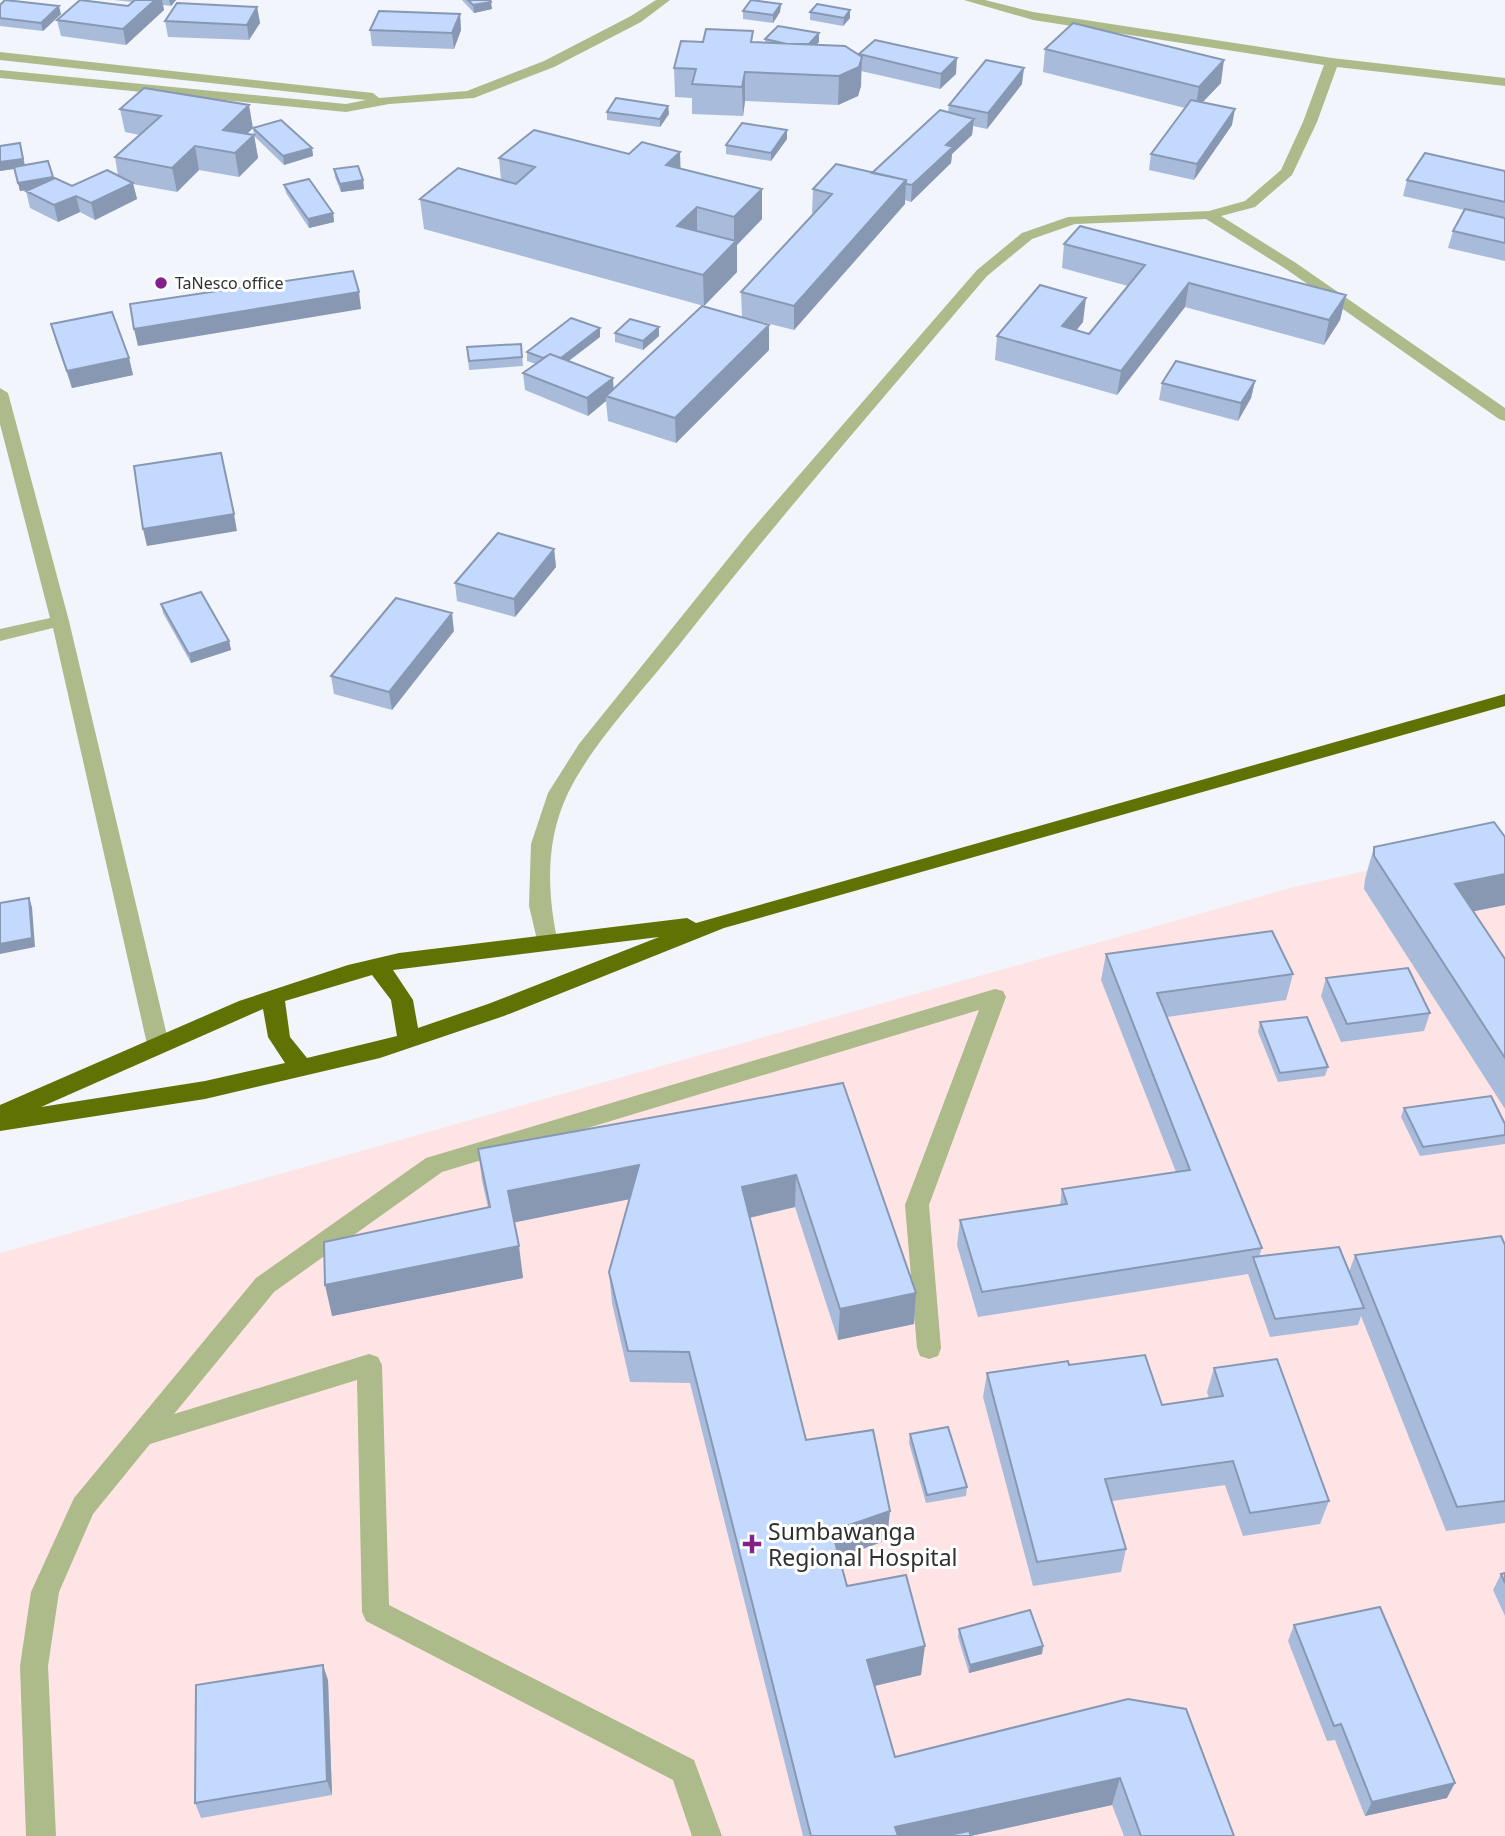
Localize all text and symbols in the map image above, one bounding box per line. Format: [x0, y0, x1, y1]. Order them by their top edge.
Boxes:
place label: TaNesco office [175, 272, 283, 294]
marker: TaNesco office [153, 275, 169, 291]
place label: Sumbawanga Regional Hospital [768, 1515, 958, 1573]
marker: Sumbawanga Regional Hospital [742, 1534, 762, 1554]

